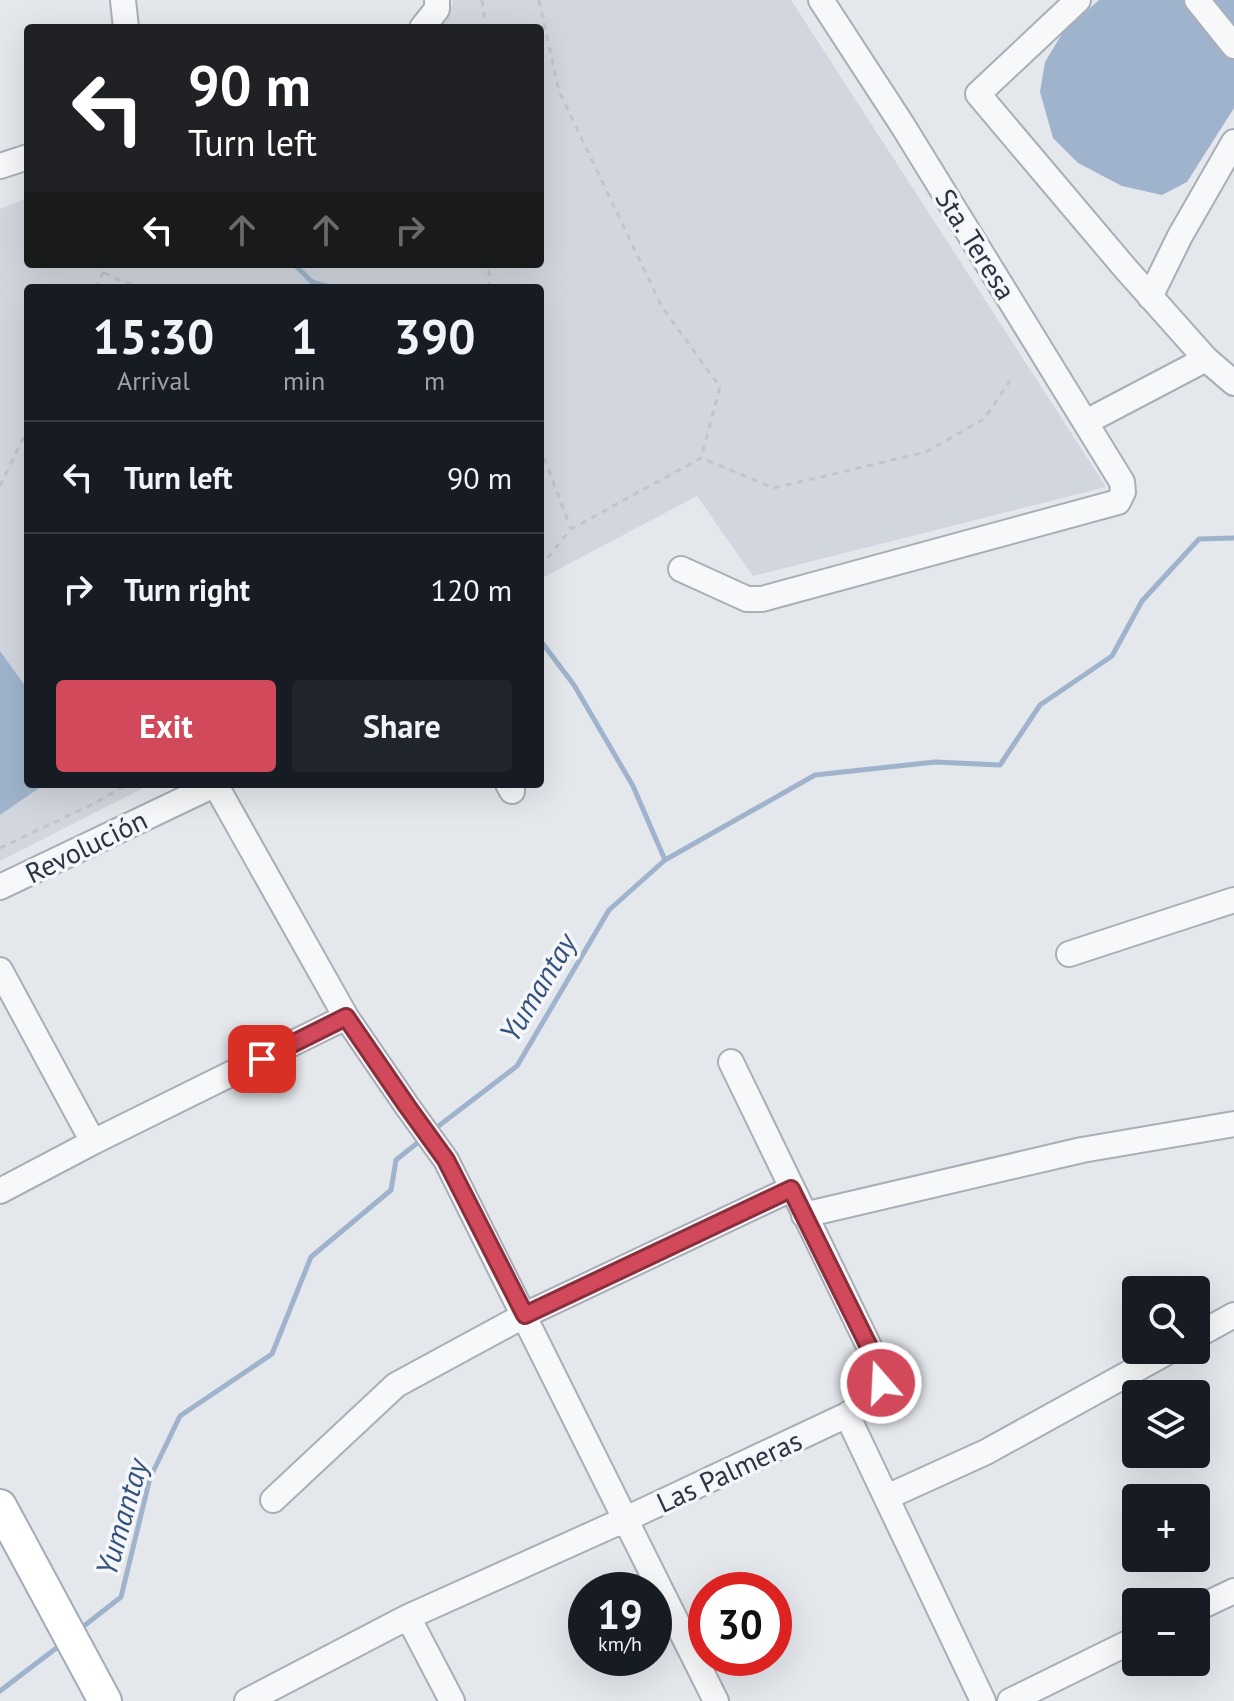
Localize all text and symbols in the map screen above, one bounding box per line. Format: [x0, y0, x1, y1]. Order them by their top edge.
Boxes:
text: 90 m [188, 49, 311, 121]
icon: left [56, 56, 160, 160]
text: Turn left [188, 119, 317, 166]
street label: Sta. Teresa [927, 182, 1025, 306]
icon: left [136, 208, 180, 252]
icon: ahead [220, 208, 264, 252]
icon: ahead [304, 208, 348, 252]
icon: right [388, 208, 432, 252]
text: 15:30 [93, 305, 214, 367]
text: 1 [290, 305, 318, 367]
text: 390 [394, 305, 475, 367]
text: Arrival [117, 364, 190, 397]
text: min [283, 364, 325, 397]
text: m [424, 364, 445, 397]
icon: left [56, 455, 100, 499]
text: Turn left [124, 458, 232, 497]
text: 90 m [447, 458, 512, 497]
icon: right [56, 567, 100, 611]
text: Turn right [124, 570, 250, 609]
text: 120 m [431, 570, 512, 609]
button: Exit [56, 680, 276, 772]
button: Share [292, 680, 512, 772]
street label: Revolución [19, 801, 153, 891]
water label: Yumantay [489, 924, 585, 1048]
pin [228, 1025, 296, 1093]
icon: arrive [240, 1037, 284, 1081]
map controls [1122, 1276, 1210, 1676]
button: search [1122, 1276, 1210, 1364]
position arrow [839, 1341, 923, 1425]
button: layers [1122, 1380, 1210, 1468]
street label: Las Palmeras [651, 1421, 807, 1521]
water label: Yumantay [86, 1452, 157, 1580]
button: + [1122, 1484, 1210, 1572]
speed limit sign: 30 [688, 1572, 792, 1676]
text: 19 [597, 1588, 643, 1640]
button: − [1122, 1588, 1210, 1676]
text: km/h [598, 1631, 642, 1657]

